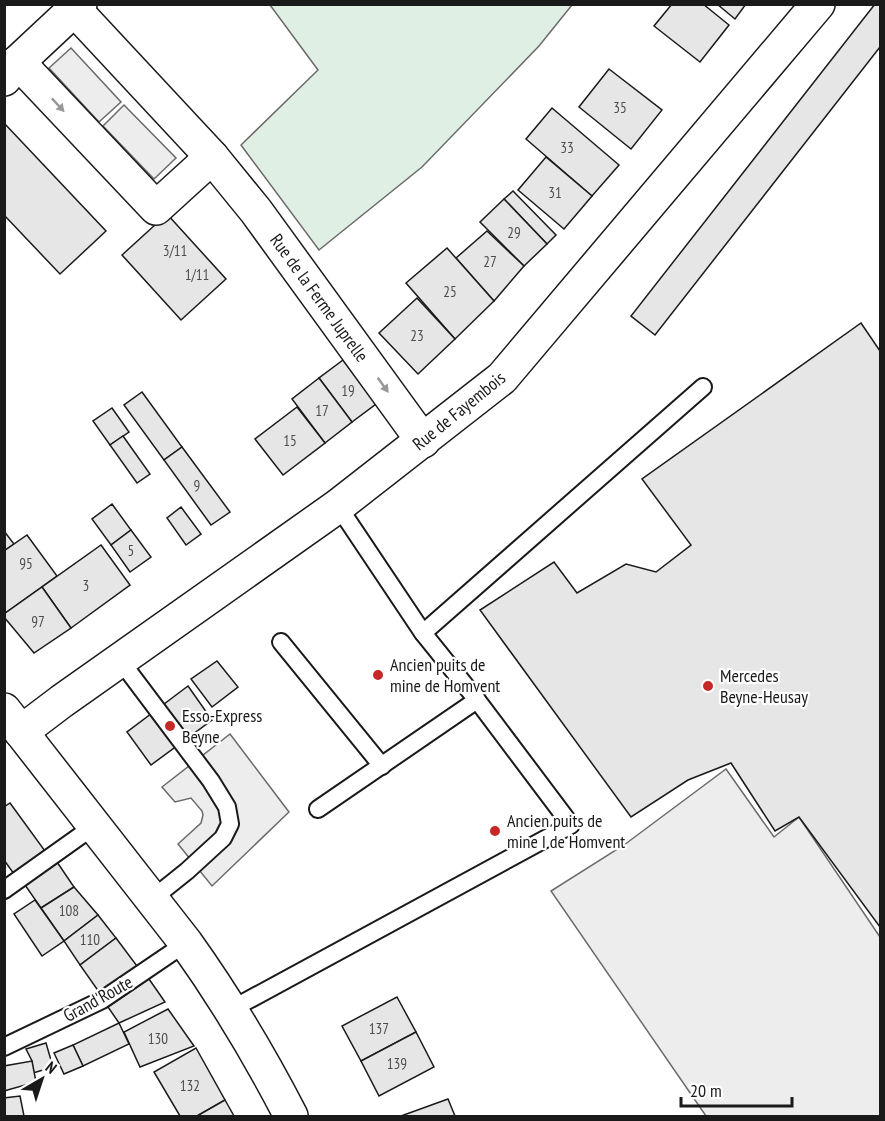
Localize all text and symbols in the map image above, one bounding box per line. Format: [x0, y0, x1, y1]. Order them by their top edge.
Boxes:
one-way arrow [51, 98, 65, 112]
house number: 35 [613, 98, 627, 117]
house number: 33 [560, 138, 574, 157]
house number: 31 [548, 183, 562, 202]
house number: 29 [507, 223, 521, 242]
street label: Rue de la Ferme Juprelle [265, 229, 374, 366]
house number: 3/11 [163, 241, 187, 260]
house number: 27 [483, 252, 497, 271]
house number: 1/11 [185, 265, 209, 284]
house number: 25 [443, 282, 457, 301]
house number: 23 [410, 326, 424, 345]
street label: Rue de Fayembois [408, 366, 510, 455]
one-way arrow [376, 378, 388, 393]
house number: 19 [341, 381, 355, 400]
house number: 17 [315, 401, 329, 420]
house number: 15 [283, 431, 297, 450]
house number: 9 [194, 476, 200, 495]
house number: 5 [128, 541, 134, 560]
house number: 95 [19, 554, 33, 573]
house number: 3 [83, 576, 89, 595]
house number: 97 [31, 612, 45, 631]
place label: Ancien puits de mine de Homvent [390, 653, 500, 697]
place label: Mercedes Beyne-Heusay [720, 664, 808, 708]
marker: Ancien puits de mine de Homvent [371, 668, 385, 682]
marker: Mercedes Beyne-Heusay [701, 679, 715, 693]
place label: Esso-Express Beyne [182, 704, 262, 748]
marker: Esso-Express Beyne [163, 719, 177, 733]
place label: Ancien puits de mine I de Homvent [507, 809, 625, 853]
marker: Ancien puits de mine I de Homvent [488, 824, 502, 838]
house number: 108 [59, 901, 79, 920]
house number: 110 [80, 930, 100, 949]
street label: Grand'Route [59, 970, 136, 1027]
house number: 137 [369, 1019, 389, 1038]
house number: 130 [148, 1029, 168, 1048]
north arrow [12, 1049, 72, 1109]
house number: 139 [387, 1054, 407, 1073]
text: N [42, 1057, 61, 1078]
scale bar [681, 1070, 792, 1108]
house number: 132 [180, 1076, 200, 1095]
text: 20 m [690, 1079, 722, 1102]

